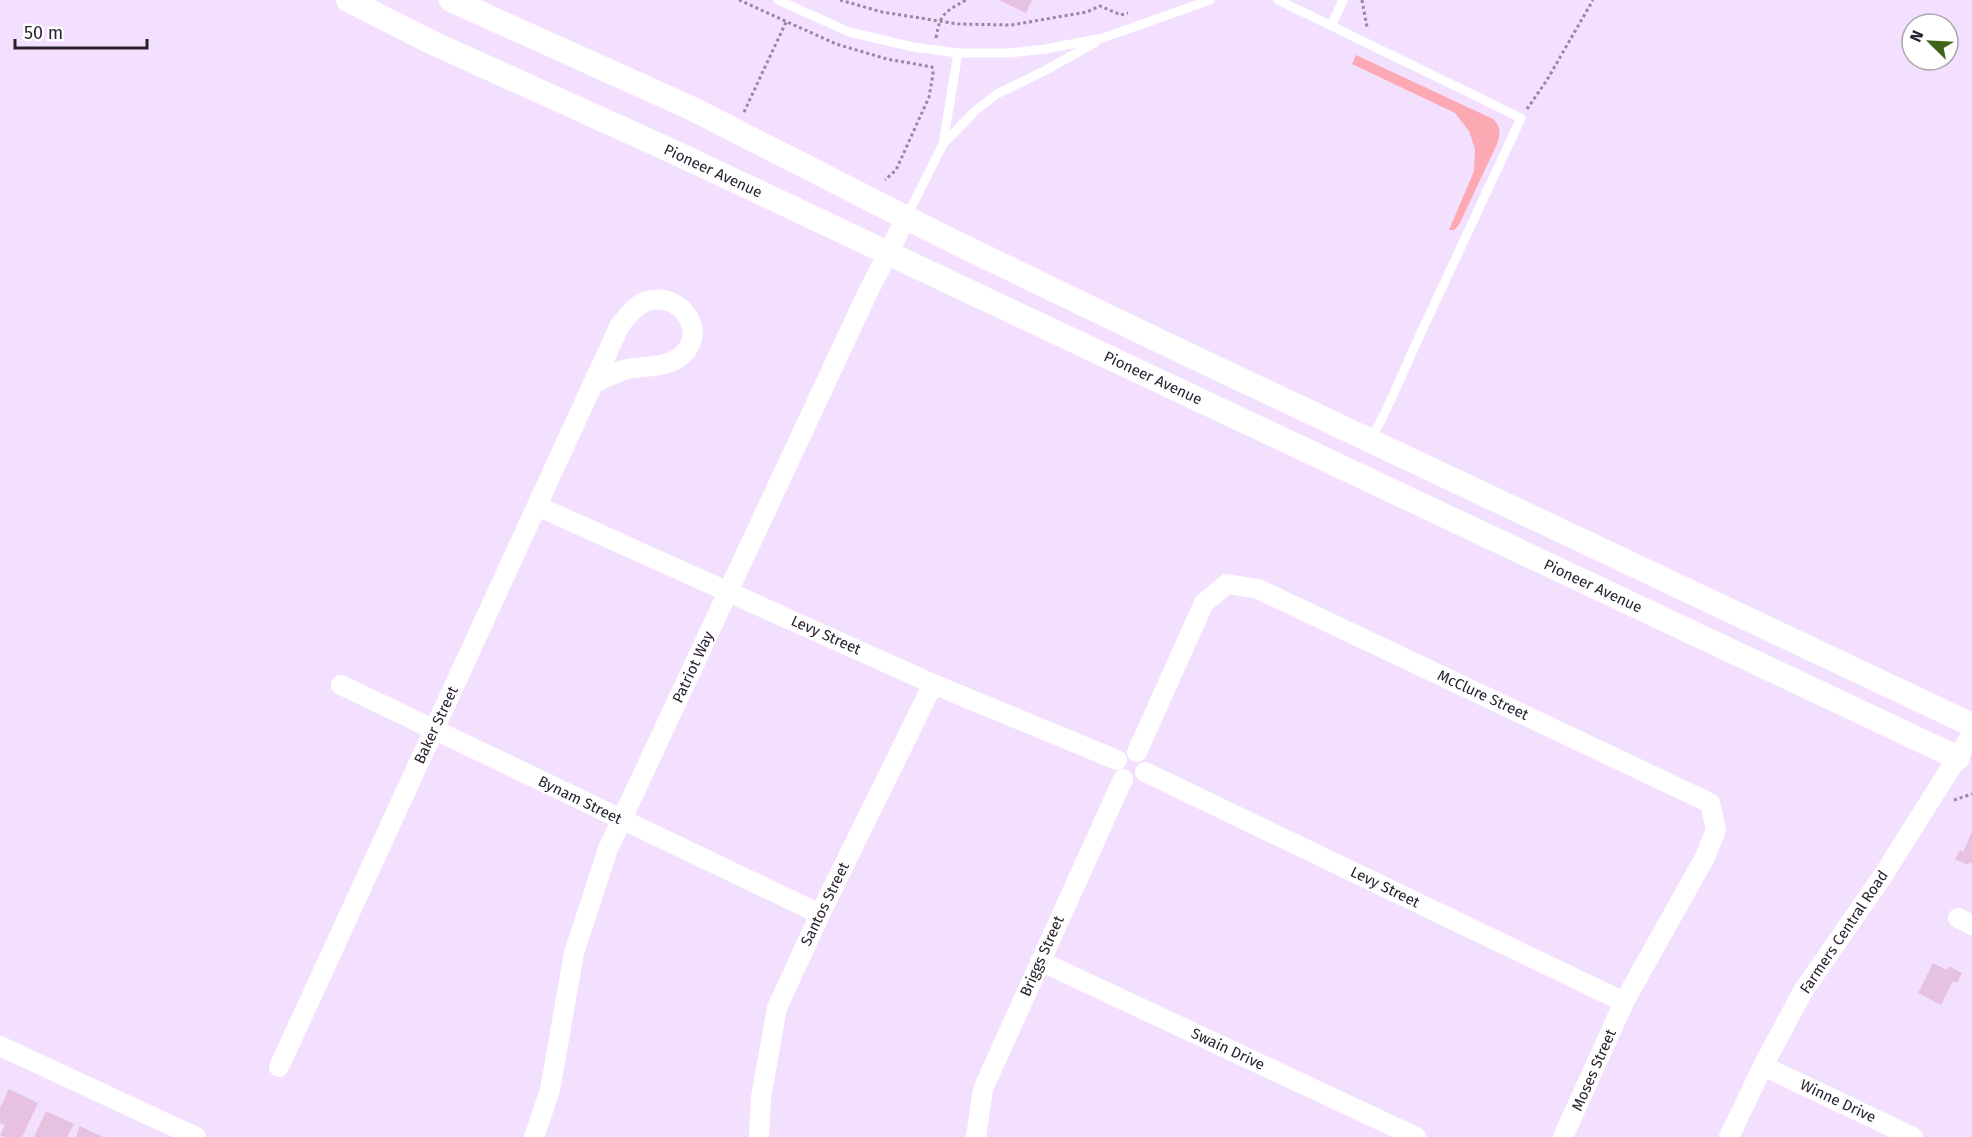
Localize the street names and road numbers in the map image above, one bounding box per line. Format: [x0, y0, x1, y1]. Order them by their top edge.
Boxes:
street label: Pioneer Avenue [661, 140, 765, 202]
street label: Pioneer Avenue [1101, 347, 1205, 409]
street label: Pioneer Avenue [1541, 555, 1645, 617]
street label: Levy Street [788, 612, 864, 659]
street label: Patriot Way [669, 628, 718, 706]
street label: McClure Street [1435, 666, 1532, 724]
street label: Baker Street [410, 683, 462, 767]
street label: Bynam Street [535, 772, 625, 828]
street label: Santos Street [797, 859, 853, 949]
street label: Levy Street [1348, 863, 1423, 912]
street label: Farmers Central Road [1796, 867, 1892, 997]
street label: Briggs Street [1016, 912, 1068, 999]
street label: Swain Drive [1188, 1024, 1268, 1074]
street label: Moses Street [1568, 1026, 1620, 1114]
street label: Winne Drive [1797, 1076, 1879, 1126]

